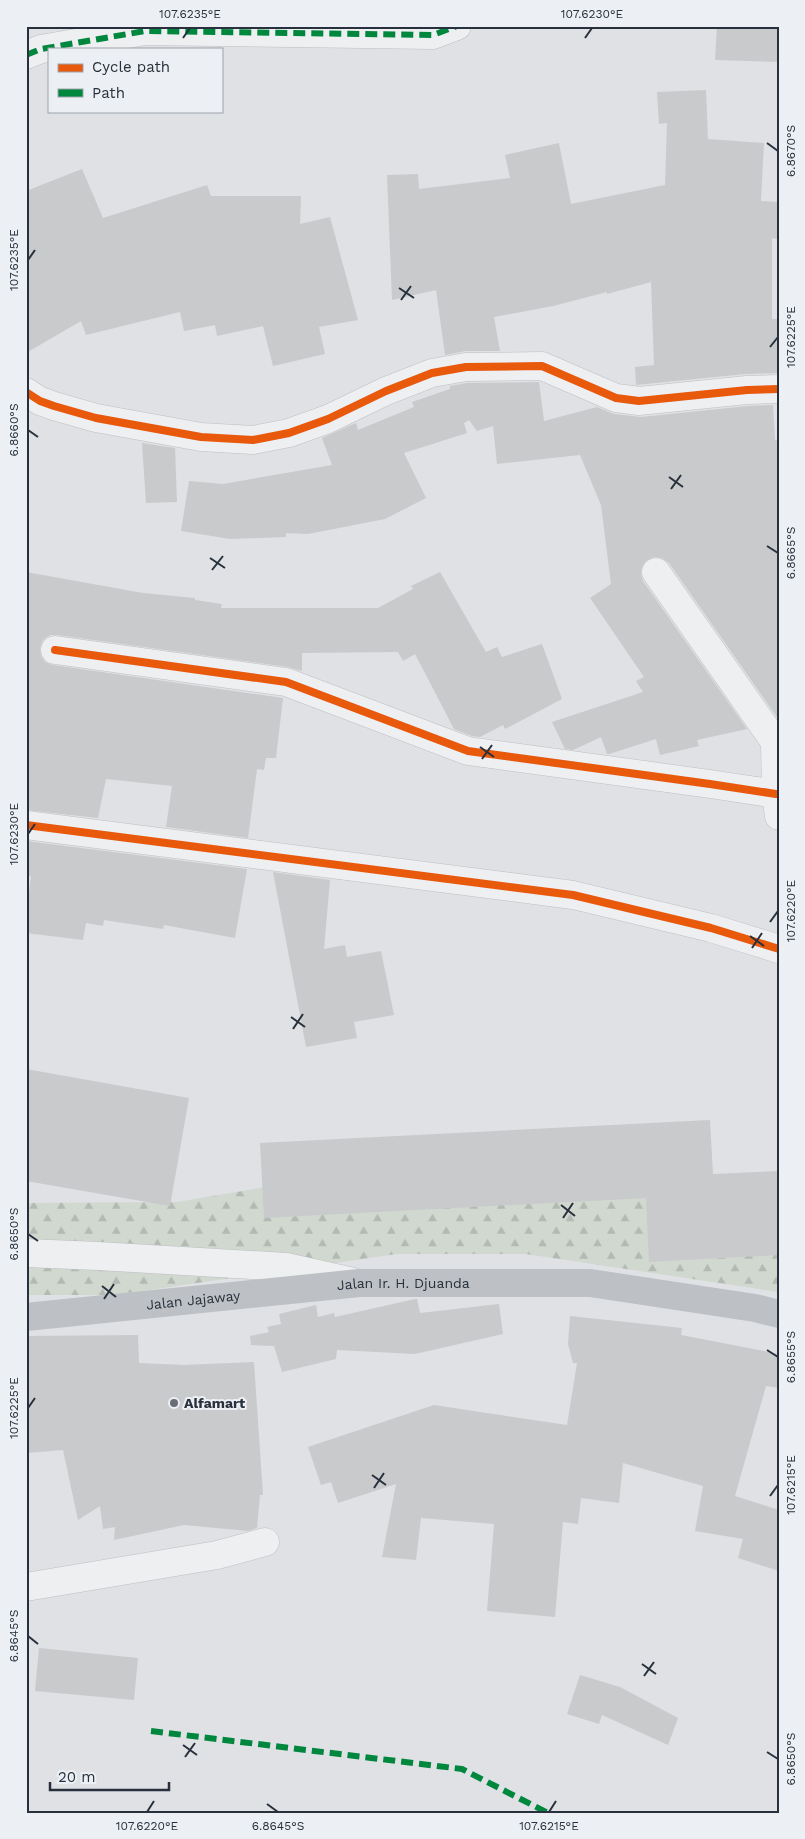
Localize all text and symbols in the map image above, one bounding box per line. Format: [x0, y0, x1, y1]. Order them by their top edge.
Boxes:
text: 107.6235°E [159, 7, 221, 21]
text: 107.6230°E [561, 7, 624, 21]
legend [48, 48, 222, 112]
text: Cycle path [92, 58, 170, 76]
text: Path [92, 84, 125, 102]
text: 6.8670°S [784, 125, 798, 177]
text: 107.6235°E [7, 229, 21, 291]
text: 107.6225°E [784, 306, 798, 368]
text: 6.8660°S [7, 403, 21, 457]
text: 6.8665°S [784, 527, 798, 579]
text: 107.6230°E [7, 802, 21, 865]
text: 107.6220°E [784, 879, 798, 942]
text: 6.8650°S [7, 1208, 21, 1260]
street label: Jalan Ir. H. Djuanda [336, 1275, 470, 1293]
street label: Jalan Jajaway [145, 1287, 242, 1313]
text: 6.8655°S [784, 1331, 798, 1383]
text: 107.6225°E [7, 1377, 21, 1439]
place label: Alfamart [184, 1395, 245, 1411]
marker: Alfamart [168, 1397, 180, 1409]
text: 107.6215°E [784, 1455, 798, 1515]
text: 6.8645°S [7, 1610, 21, 1662]
text: 6.8650°S [784, 1733, 798, 1785]
scale bar [50, 1759, 169, 1791]
text: 20 m [58, 1768, 96, 1786]
text: 107.6220°E [116, 1819, 179, 1833]
text: 6.8645°S [252, 1819, 304, 1833]
text: 107.6215°E [519, 1819, 579, 1833]

